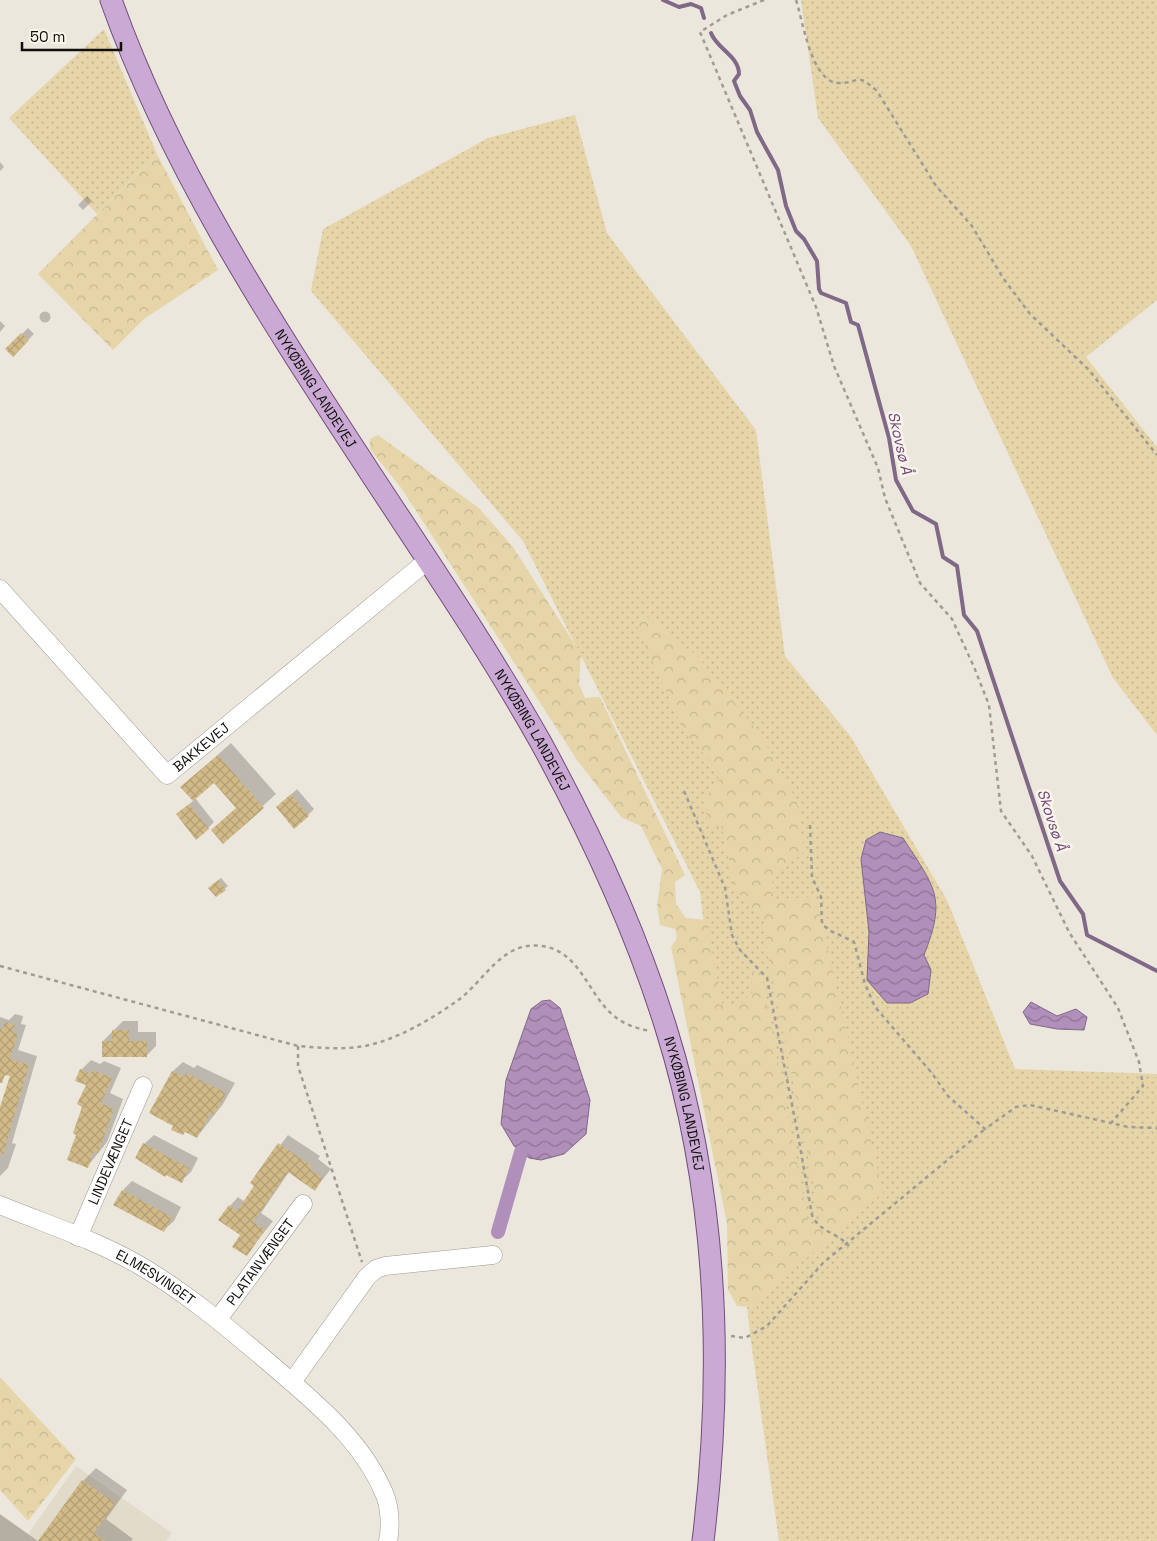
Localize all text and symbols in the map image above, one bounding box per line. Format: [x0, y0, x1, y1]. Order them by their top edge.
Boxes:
scale bar [22, 20, 121, 52]
text: 50 m [30, 27, 65, 46]
street label: NYKØBING LANDEVEJ [271, 326, 360, 451]
water label: Skovsø Å [884, 410, 917, 477]
street label: NYKØBING LANDEVEJ [491, 666, 574, 794]
street label: BAKKEVEJ [169, 718, 233, 776]
water label: Skovsø Å [1034, 786, 1072, 854]
street label: NYKØBING LANDEVEJ [660, 1034, 708, 1172]
street label: LINDEVÆNGET [84, 1116, 137, 1207]
street label: PLATANVÆNGET [222, 1215, 298, 1309]
street label: ELMESVINGET [113, 1245, 199, 1309]

